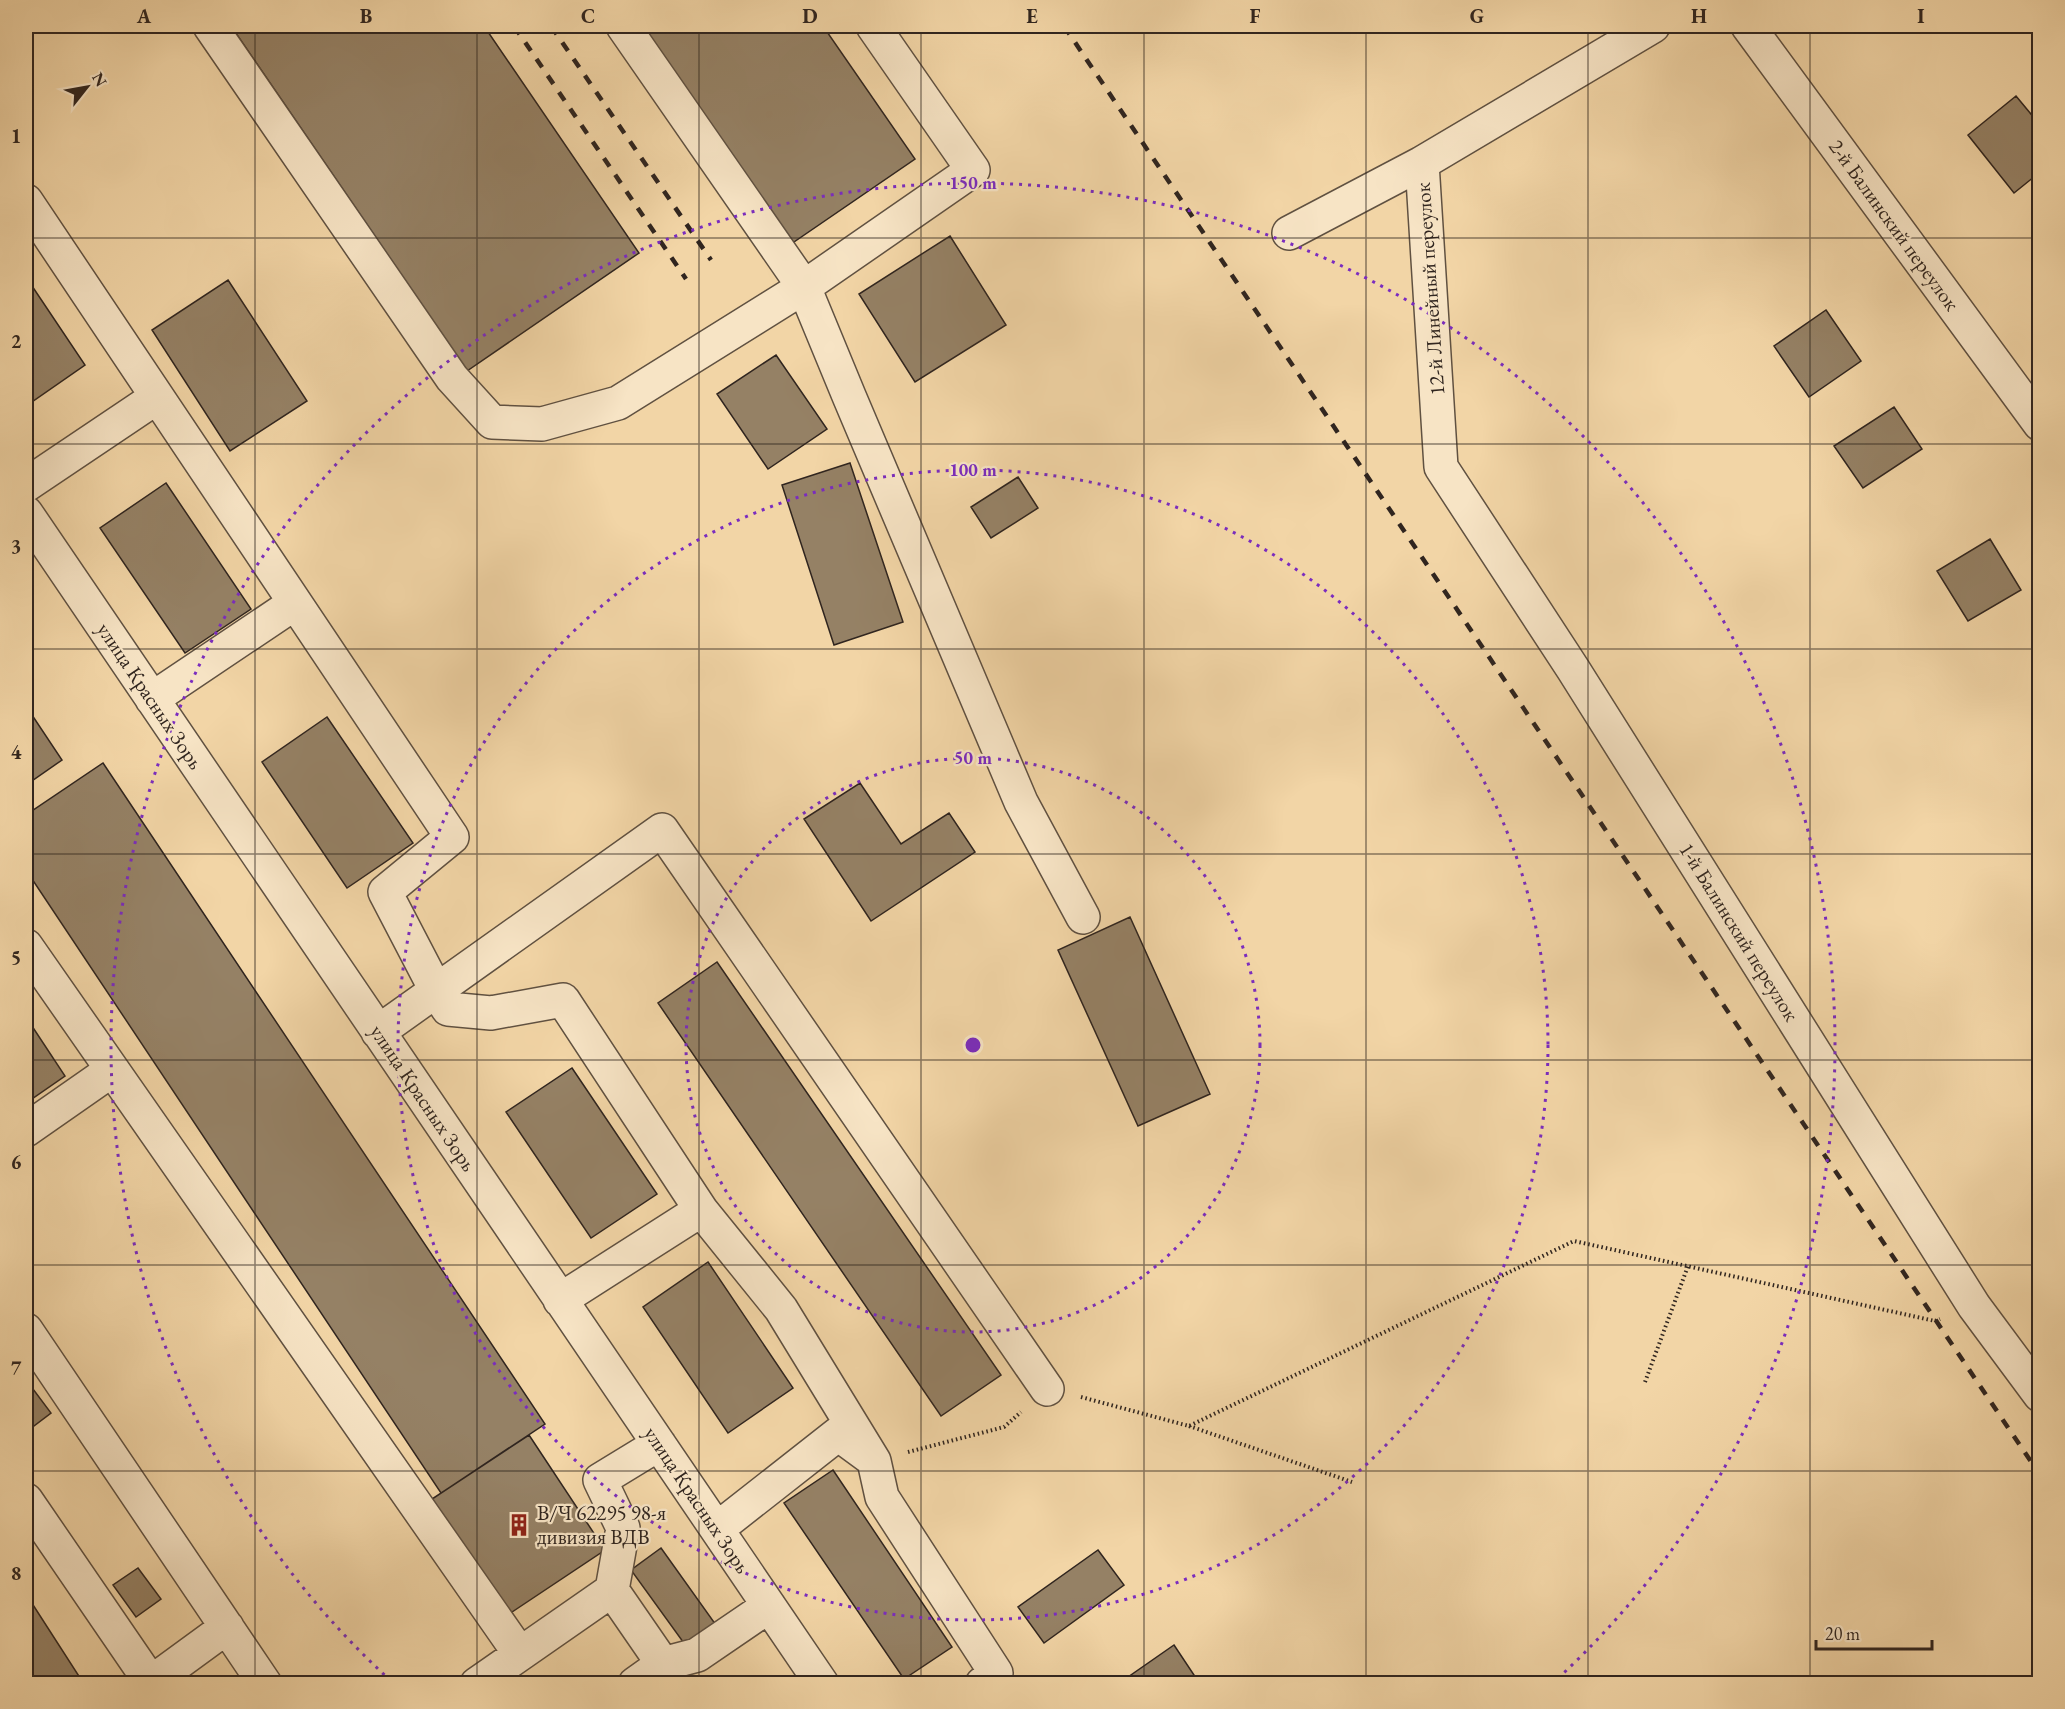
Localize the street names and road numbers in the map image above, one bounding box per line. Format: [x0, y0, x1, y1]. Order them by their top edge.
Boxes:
street label: 2-й Балинский переулок [1823, 134, 1966, 316]
street label: 12-й Линейный переулок [1409, 182, 1450, 396]
street label: улица Красных Зорь [91, 617, 210, 774]
street label: 1-й Балинский переулок [1673, 837, 1805, 1026]
street label: улица Красных Зорь [364, 1019, 483, 1176]
street label: улица Красных Зорь [638, 1421, 757, 1578]

